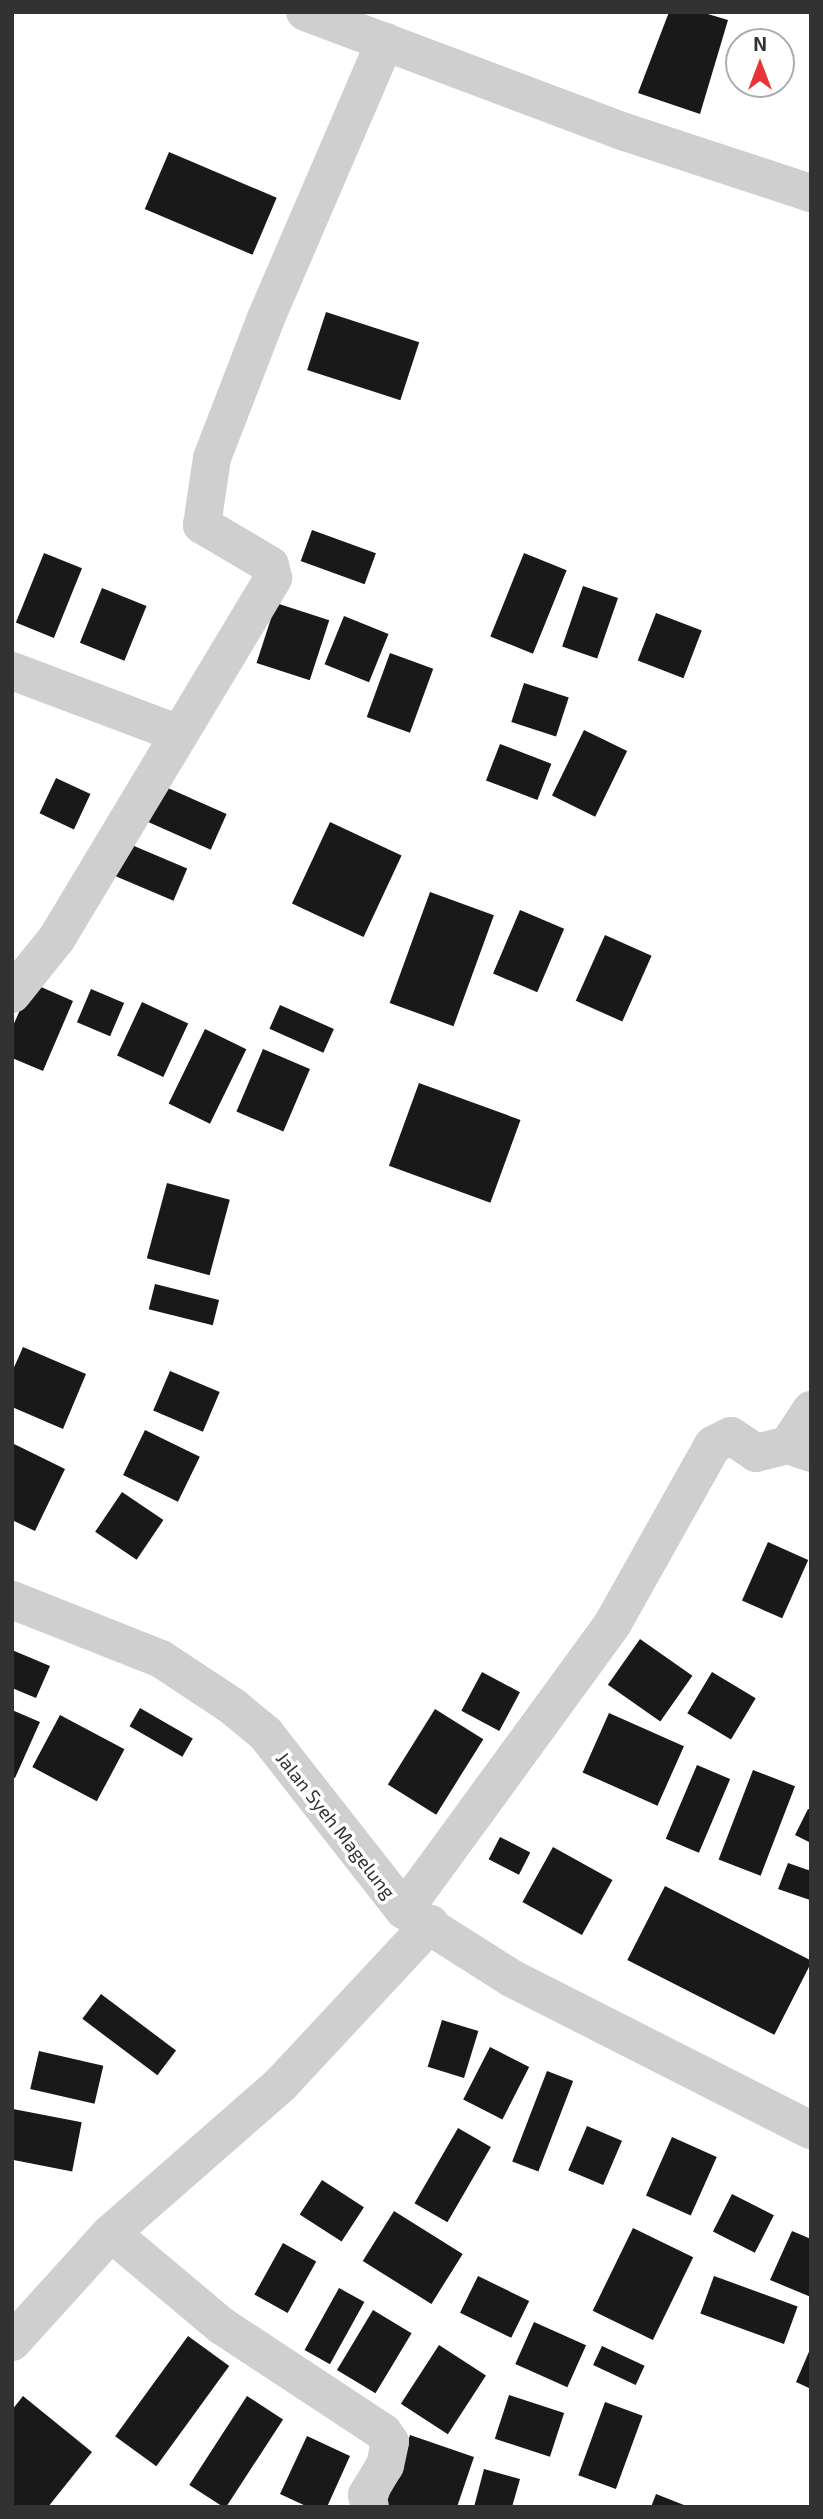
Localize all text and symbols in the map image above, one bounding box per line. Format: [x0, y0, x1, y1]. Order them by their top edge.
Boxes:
north arrow [725, 28, 795, 98]
text: N [753, 32, 767, 55]
street label: Jalan Syeh Magelung [272, 1747, 400, 1903]

